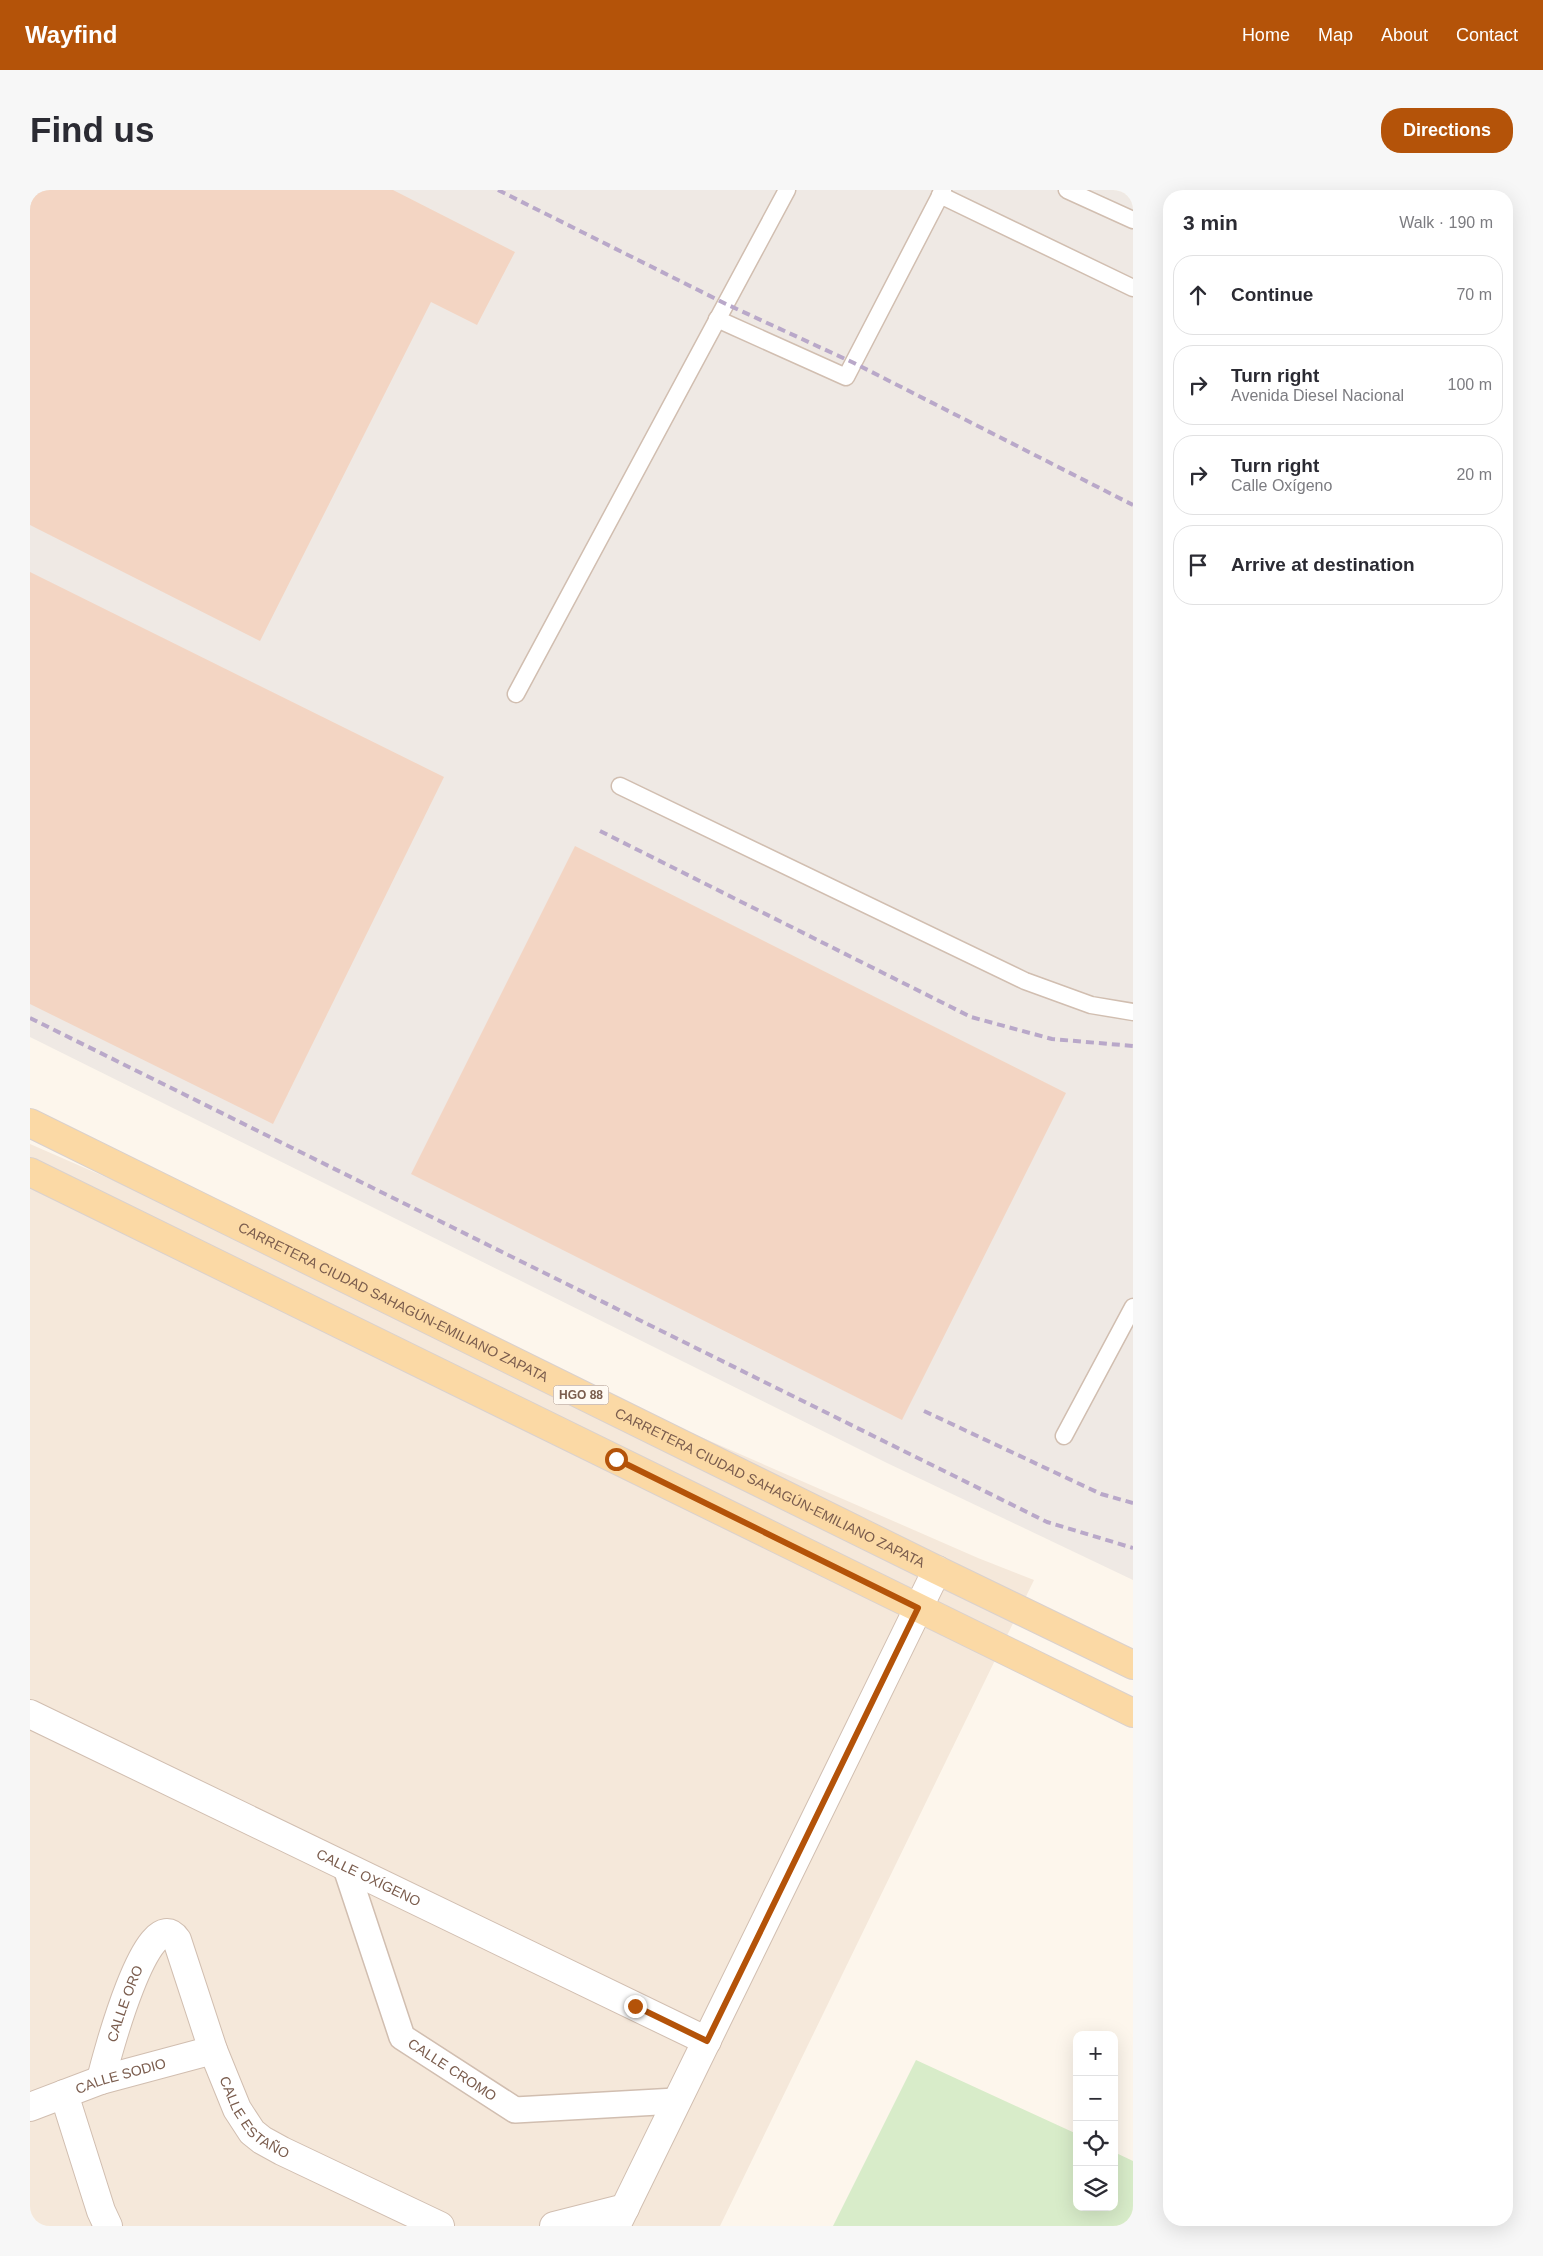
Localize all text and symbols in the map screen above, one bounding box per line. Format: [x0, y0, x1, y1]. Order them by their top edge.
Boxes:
text: Wayfind [25, 21, 117, 48]
text: Home [1242, 25, 1290, 45]
text: Map [1318, 25, 1353, 45]
text: About [1381, 25, 1428, 45]
text: Contact [1456, 25, 1518, 45]
button: Directions [1381, 108, 1513, 153]
text: Find us [30, 110, 154, 149]
text: 3 min [1183, 211, 1238, 234]
text: Walk · 190 m [1399, 214, 1493, 231]
icon: ahead [1184, 281, 1212, 309]
text: Continue [1231, 284, 1313, 305]
text: 70 m [1456, 286, 1492, 303]
text: Turn right [1231, 365, 1319, 386]
icon: right [1184, 371, 1212, 399]
text: 100 m [1448, 376, 1492, 393]
text: Avenida Diesel Nacional [1231, 387, 1404, 404]
text: Turn right [1231, 455, 1319, 476]
icon: right [1184, 461, 1212, 489]
text: 20 m [1456, 466, 1492, 483]
text: Calle Oxígeno [1231, 477, 1332, 494]
icon: arrive [1184, 551, 1212, 579]
text: Arrive at destination [1231, 554, 1415, 575]
street label: CARRETERA CIUDAD SAHAGÚN-EMILIANO ZAPATA [236, 1219, 551, 1385]
road number: HGO 88 [554, 1386, 608, 1404]
street label: CARRETERA CIUDAD SAHAGÚN-EMILIANO ZAPATA [612, 1405, 928, 1571]
route start [605, 1448, 628, 1471]
street label: CALLE OXÍGENO [314, 1846, 423, 1910]
street label: CALLE ORO [104, 1963, 146, 2044]
route end [624, 1995, 647, 2018]
map controls [1073, 2031, 1118, 2211]
button: + [1073, 2031, 1118, 2076]
street label: CALLE CROMO [405, 2035, 500, 2104]
street label: CALLE SODIO [73, 2055, 168, 2097]
street label: CALLE ESTAÑO [217, 2074, 292, 2161]
button: − [1073, 2076, 1118, 2121]
button: locate [1073, 2121, 1118, 2166]
button: layers [1073, 2166, 1118, 2211]

